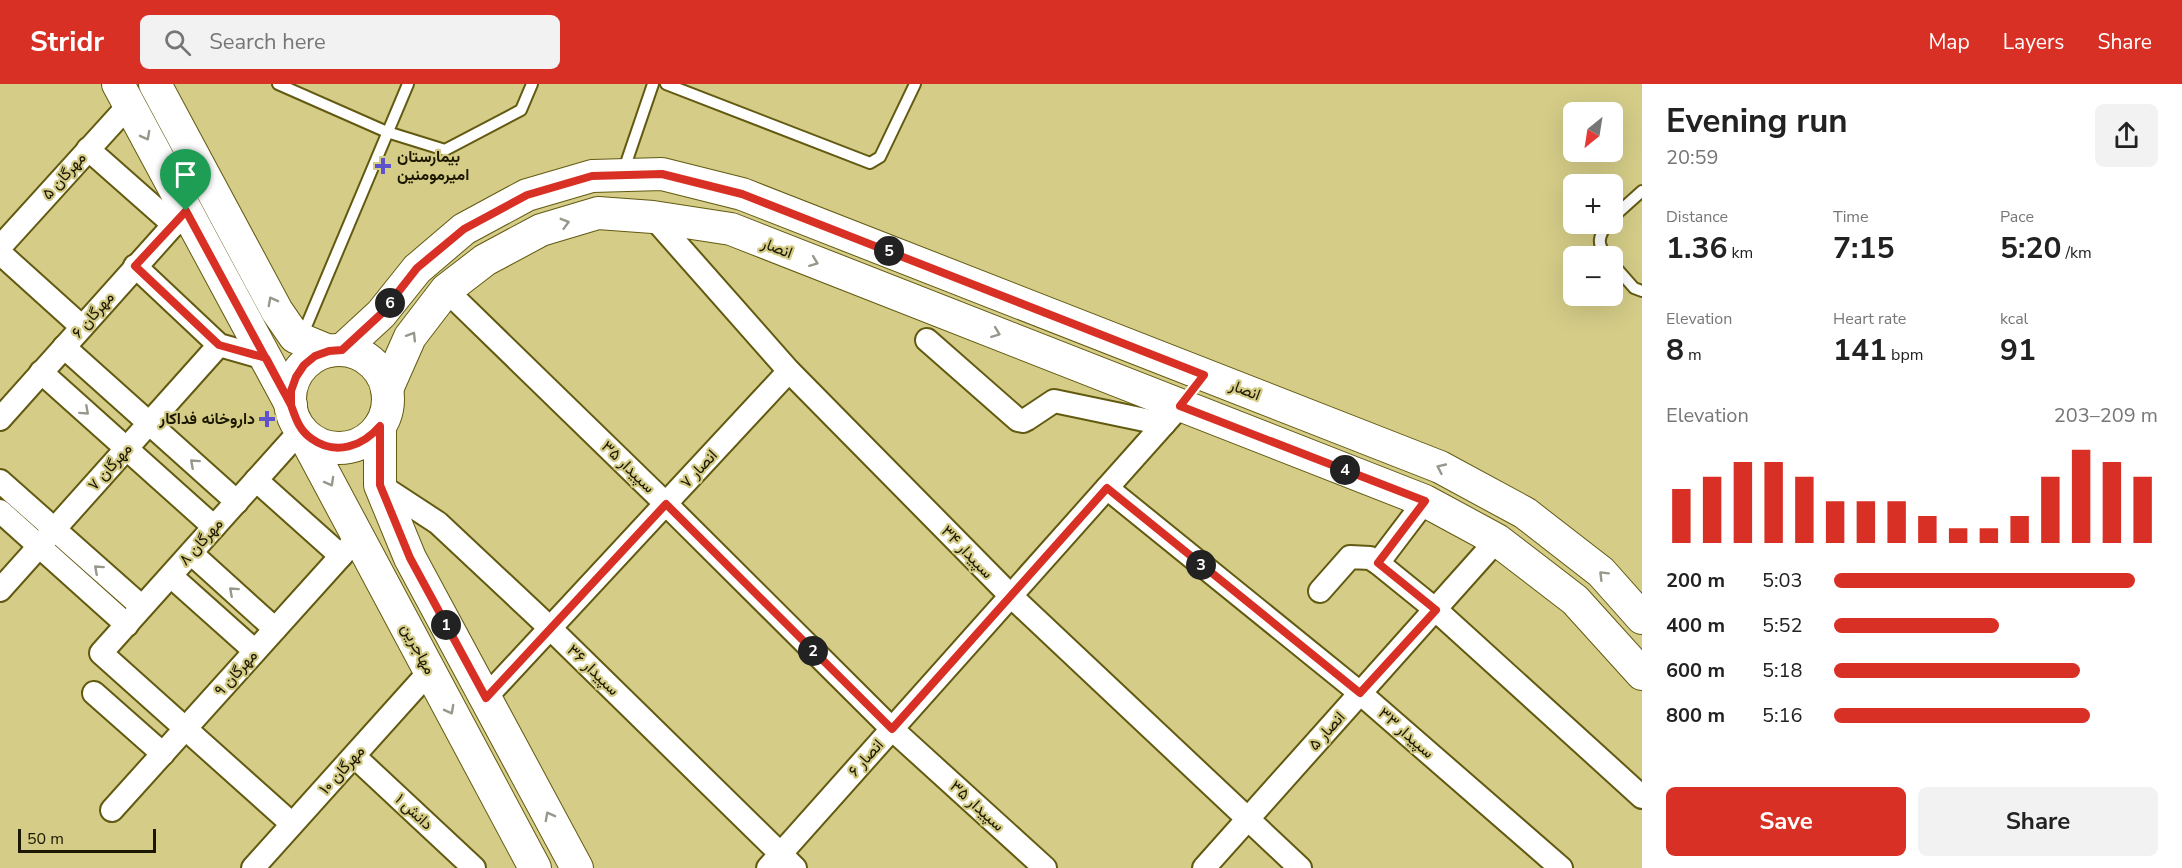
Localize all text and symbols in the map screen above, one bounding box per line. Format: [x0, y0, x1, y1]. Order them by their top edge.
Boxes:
search box [140, 15, 560, 69]
text: Stridr [30, 23, 104, 61]
icon: search [161, 26, 194, 59]
text: Search here [209, 27, 326, 57]
text: Map [1928, 28, 1970, 56]
text: Layers [2003, 28, 2064, 56]
text: Share [2097, 28, 2152, 56]
text: Evening run [1666, 99, 1848, 144]
north arrow [1563, 102, 1623, 162]
map controls [1563, 102, 1623, 306]
button: share [2095, 104, 2158, 167]
one-way arrow [139, 129, 150, 140]
text: 20:59 [1666, 144, 1719, 171]
place label: بیمارستان امیرمومنین [397, 146, 469, 186]
street label: مهرگان ۵ [37, 148, 91, 204]
pin [160, 149, 211, 211]
marker: بیمارستان امیرمومنین [374, 157, 392, 175]
icon: arrive [169, 158, 202, 191]
button: + [1563, 174, 1623, 234]
text: Distance [1666, 206, 1728, 228]
text: Time [1833, 206, 1869, 228]
text: Pace [2000, 206, 2034, 228]
one-way arrow [559, 218, 570, 230]
text: 1.36 [1666, 228, 1727, 269]
text: 7:15 [1833, 228, 1894, 269]
text: 5:20 [2000, 228, 2061, 269]
street label: انصار [757, 232, 796, 264]
pin: 5 [874, 236, 904, 266]
text: 5 [884, 240, 894, 262]
text: km [1727, 242, 1753, 264]
text: /km [2061, 242, 2092, 264]
button: − [1563, 246, 1623, 306]
one-way arrow [808, 255, 819, 267]
street label: مهرگان ۶ [67, 287, 119, 343]
pin: 6 [375, 288, 405, 318]
text: 6 [385, 292, 395, 314]
one-way arrow [268, 297, 279, 307]
text: Elevation [1666, 308, 1732, 330]
text: Heart rate [1833, 308, 1906, 330]
text: kcal [2000, 308, 2028, 330]
one-way arrow [990, 326, 1001, 339]
text: 8 [1666, 330, 1684, 371]
text: 141 [1833, 330, 1887, 371]
text: 91 [2000, 330, 2036, 371]
one-way arrow [405, 332, 417, 342]
text: m [1684, 344, 1702, 366]
text: bpm [1887, 344, 1923, 366]
street label: انصار [1225, 374, 1264, 406]
text: Elevation [1666, 402, 1749, 429]
text: 203–209 m [2054, 402, 2158, 429]
one-way arrow [78, 404, 89, 415]
place label: داروخانه فداکار [158, 408, 255, 430]
marker: داروخانه فداکار [260, 412, 274, 426]
street label: سپیدار ۳۵ [596, 436, 660, 498]
street label: مهرگان ۷ [83, 439, 137, 495]
street label: انصار ۷ [676, 445, 722, 493]
pin: 4 [1330, 455, 1360, 485]
one-way arrow [190, 459, 201, 470]
text: 4 [1340, 459, 1350, 481]
one-way arrow [1436, 463, 1447, 475]
one-way arrow [323, 475, 334, 486]
street label: مهرگان ۸ [174, 514, 228, 570]
street label: سپیدار ۳۴ [936, 521, 998, 583]
pin: 3 [1186, 550, 1216, 580]
text: 3 [1196, 554, 1206, 576]
one-way arrow [94, 565, 105, 576]
text: 200 m [1666, 567, 1725, 594]
text: 5:03 [1762, 567, 1803, 594]
one-way arrow [1599, 572, 1610, 583]
one-way arrow [229, 587, 240, 598]
pin: 1 [431, 610, 461, 640]
text: 400 m [1666, 612, 1725, 639]
text: 5:52 [1762, 612, 1803, 639]
text: 1 [441, 614, 451, 636]
street label: مهاجرین [395, 620, 441, 678]
pin: 2 [798, 636, 828, 666]
street label: سپیدار ۳۶ [562, 640, 624, 700]
text: 2 [808, 640, 818, 662]
street label: مهرگان ۹ [209, 645, 263, 701]
text: 600 m [1666, 657, 1725, 684]
text: 5:18 [1762, 657, 1803, 684]
street label: سپیدار ۳۳ [1373, 702, 1439, 764]
text: 800 m [1666, 702, 1725, 729]
text: 5:16 [1762, 702, 1803, 729]
one-way arrow [443, 703, 454, 714]
street label: انصار ۵ [1304, 707, 1350, 755]
street label: انصار ۶ [843, 734, 889, 782]
street label: مهرگان ۱۰ [314, 741, 370, 799]
street label: سپیدار ۳۵ [945, 776, 1009, 836]
button: Save [1666, 787, 1906, 856]
button: Share [1918, 787, 2158, 856]
street label: دانش ۱ [390, 789, 438, 835]
one-way arrow [545, 812, 556, 823]
scale bar [18, 826, 156, 854]
text: 50 m [27, 828, 64, 850]

